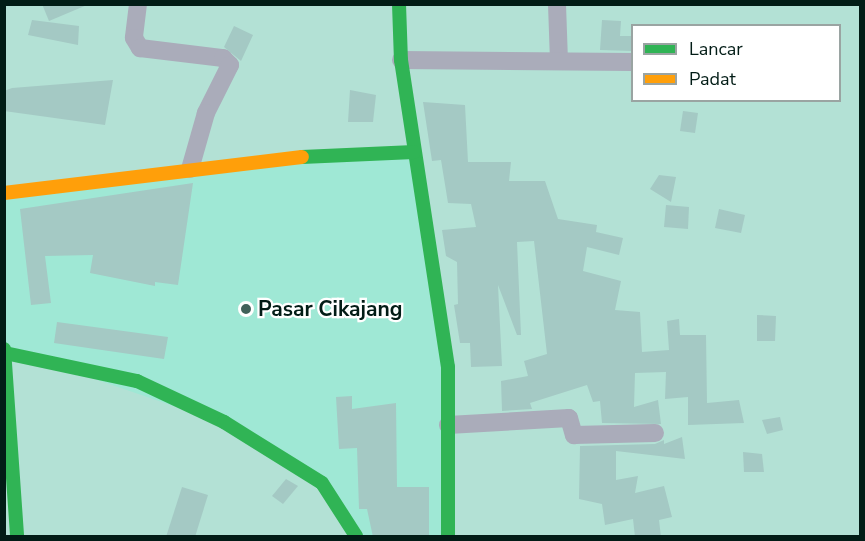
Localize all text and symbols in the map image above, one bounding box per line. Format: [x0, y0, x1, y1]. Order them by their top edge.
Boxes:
legend [631, 24, 841, 102]
text: Lancar [689, 37, 743, 61]
text: Padat [689, 67, 736, 91]
place label: Pasar Cikajang [258, 296, 402, 322]
marker: Pasar Cikajang [239, 302, 253, 316]

